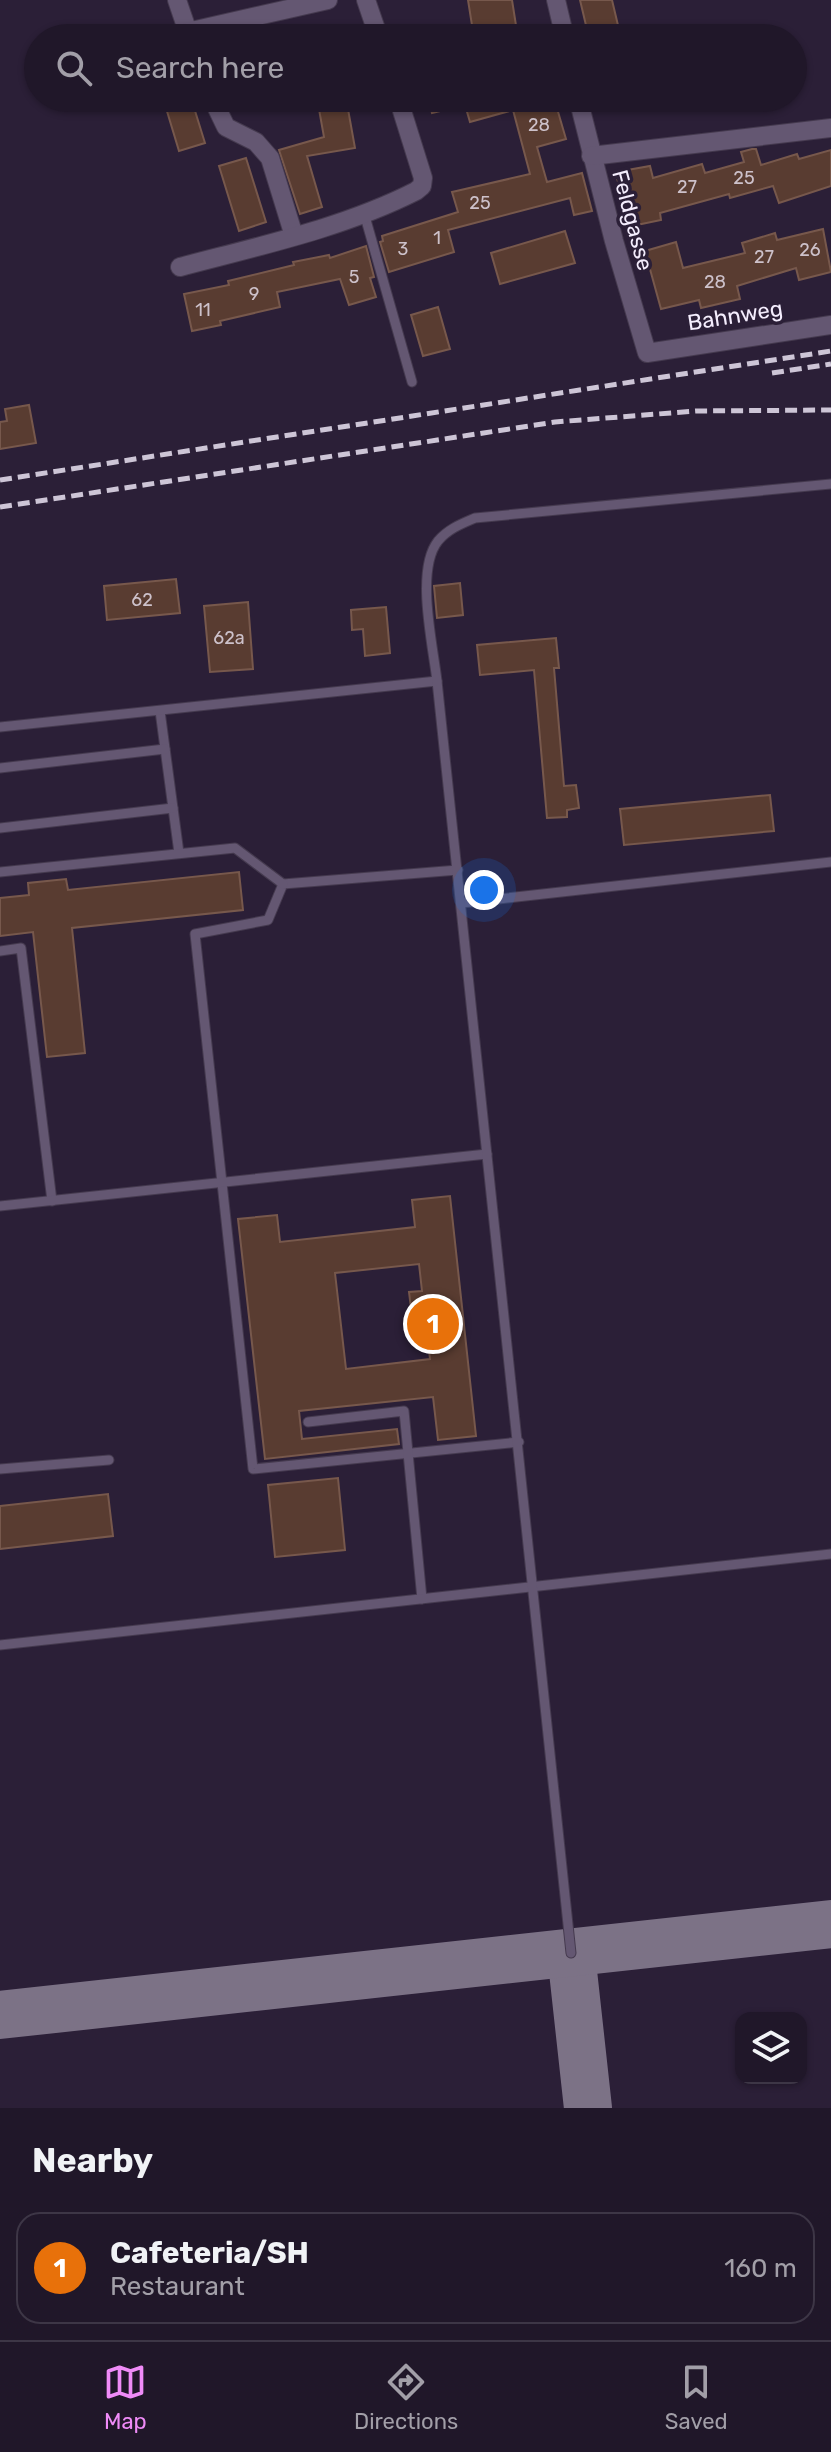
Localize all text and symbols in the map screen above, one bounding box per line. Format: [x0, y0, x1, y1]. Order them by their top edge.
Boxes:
search box [24, 24, 807, 112]
icon: search [52, 46, 96, 90]
text: Search here [116, 50, 284, 86]
house number: 28 [528, 114, 550, 136]
street label: Feldgasse [606, 167, 659, 274]
house number: 25 [733, 167, 755, 189]
house number: 27 [677, 176, 697, 198]
house number: 25 [469, 192, 491, 214]
house number: 1 [433, 227, 441, 249]
house number: 3 [398, 238, 408, 260]
house number: 26 [799, 239, 821, 261]
house number: 27 [754, 246, 774, 268]
house number: 5 [349, 266, 359, 288]
house number: 28 [704, 271, 726, 293]
house number: 9 [249, 283, 259, 305]
street label: Bahnweg [685, 295, 785, 336]
house number: 11 [195, 299, 211, 321]
house number: 62 [131, 589, 153, 611]
house number: 62a [213, 627, 245, 649]
your location [464, 870, 504, 910]
pin: 1 [407, 1294, 459, 1354]
map controls [735, 2012, 807, 2084]
button: layers [735, 2012, 807, 2084]
text: Nearby [32, 2140, 153, 2181]
text: Cafeteria/SH [110, 2235, 309, 2271]
text: 1 [54, 2253, 66, 2284]
text: 160 m [724, 2253, 797, 2284]
text: Restaurant [110, 2271, 245, 2302]
tab: Map [103, 2360, 147, 2435]
tab: Directions [354, 2360, 458, 2435]
tab: Saved [665, 2360, 728, 2435]

